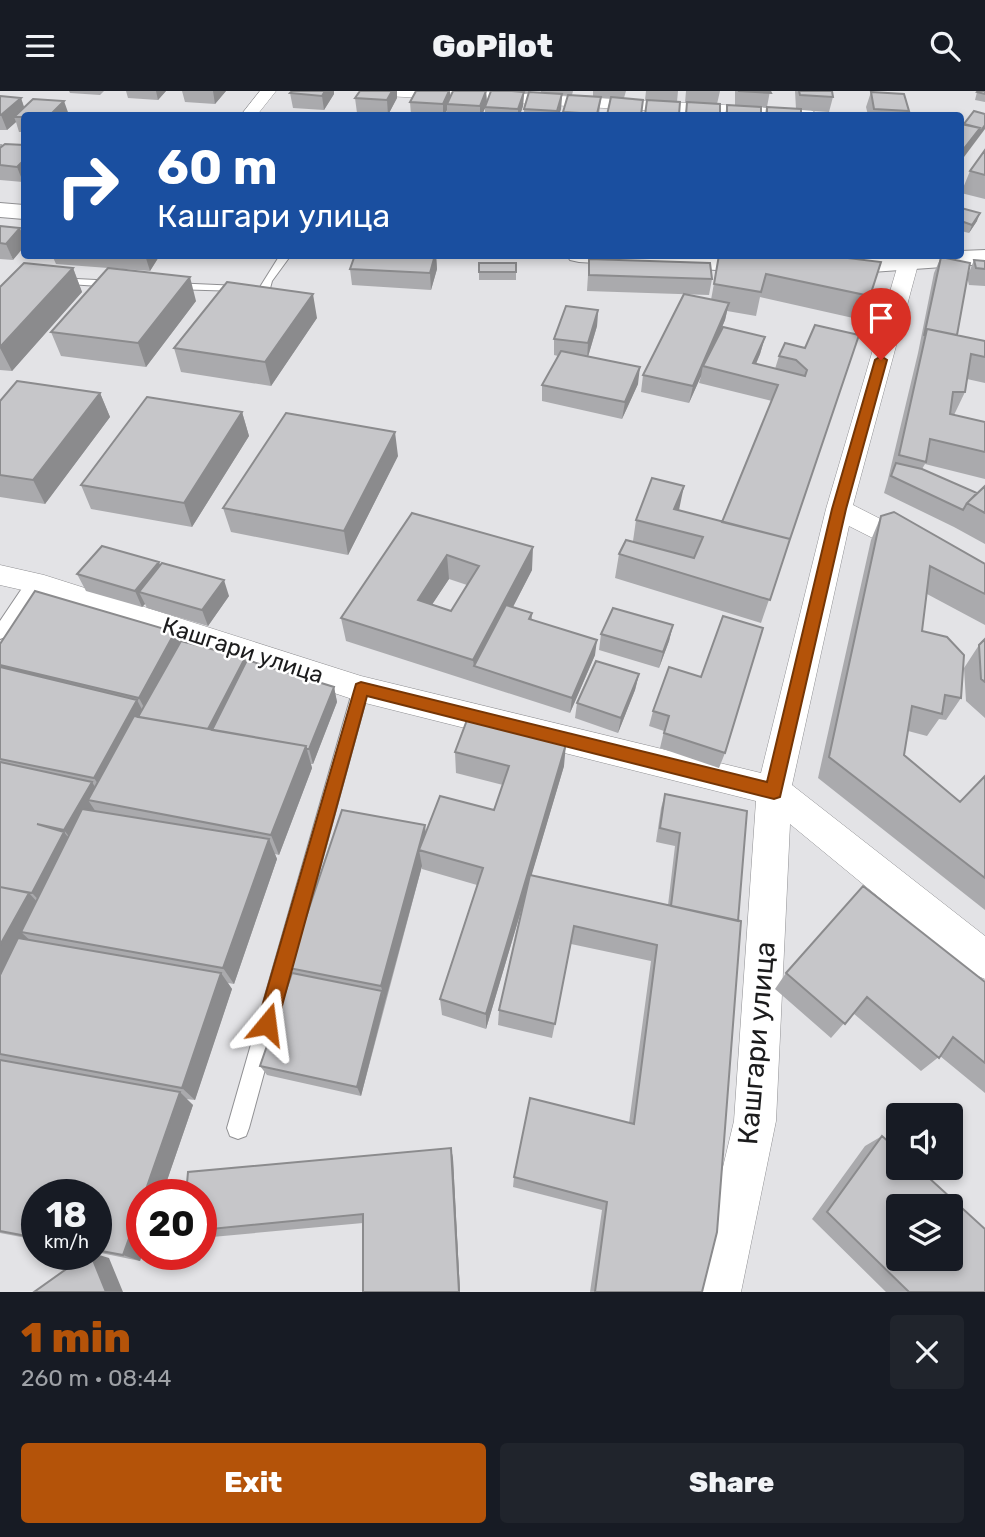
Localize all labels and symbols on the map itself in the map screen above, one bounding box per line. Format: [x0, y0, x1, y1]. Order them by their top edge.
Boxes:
pin [851, 288, 911, 360]
street label: Кашгари улица [159, 611, 327, 689]
street label: Кашгари улица [731, 940, 782, 1146]
position arrow [230, 987, 304, 1061]
speed limit sign: 20 [126, 1179, 217, 1270]

